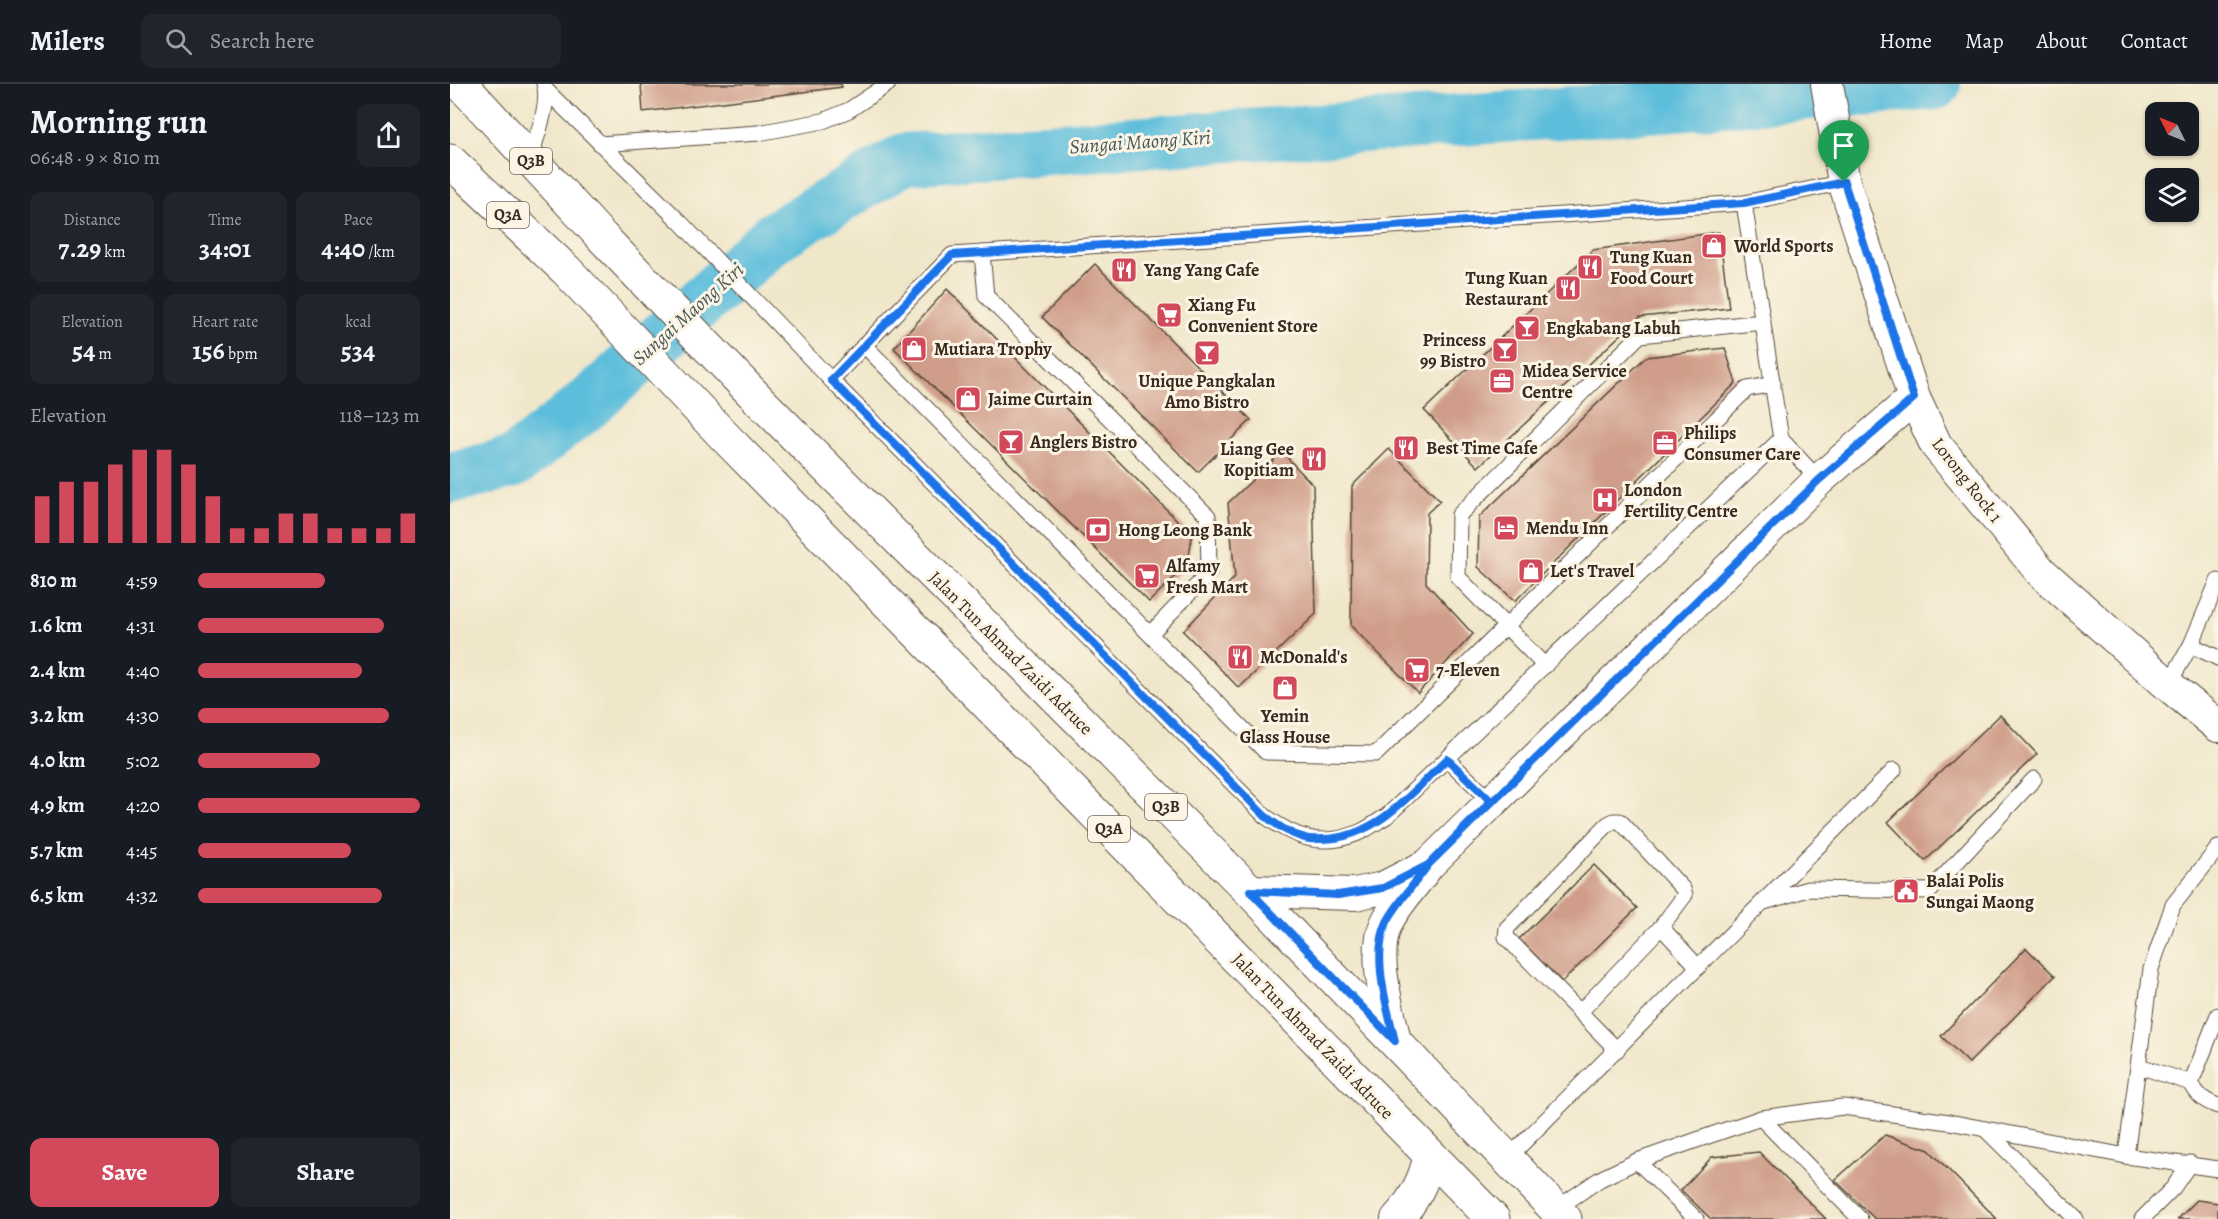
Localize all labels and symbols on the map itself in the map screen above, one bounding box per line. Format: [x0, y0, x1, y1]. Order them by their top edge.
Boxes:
north arrow [2145, 102, 2199, 156]
pin [1818, 120, 1869, 182]
water label: Sungai Maong Kiri [1068, 124, 1212, 160]
road number: Q3B [510, 148, 552, 174]
road number: Q3A [487, 202, 529, 228]
shop icon: World Sports [1699, 231, 1729, 261]
place label: World Sports [1733, 234, 1834, 258]
place label: Tung Kuan Food Court [1610, 245, 1693, 290]
restaurant icon: Tung Kuan Food Court [1575, 252, 1605, 282]
restaurant icon: Yang Yang Cafe [1109, 255, 1139, 285]
water label: Sungai Maong Kiri [626, 257, 750, 371]
place label: Yang Yang Cafe [1143, 258, 1259, 282]
place label: Tung Kuan Restaurant [1465, 266, 1548, 311]
restaurant icon: Tung Kuan Restaurant [1553, 273, 1583, 303]
place label: Xiang Fu Convenient Store [1188, 293, 1318, 338]
supermarket icon: Xiang Fu Convenient Store [1154, 300, 1184, 330]
bar icon: Engkabang Labuh [1512, 313, 1542, 343]
place label: Engkabang Labuh [1546, 316, 1681, 340]
place label: Princess 99 Bistro [1420, 328, 1486, 373]
shop icon: Mutiara Trophy [899, 334, 929, 364]
bar icon: Princess 99 Bistro [1490, 335, 1520, 365]
place label: Mutiara Trophy [934, 337, 1052, 361]
bar icon: Unique Pangkalan Amo Bistro [1192, 338, 1222, 368]
place label: Midea Service Centre [1522, 359, 1627, 404]
office icon: Midea Service Centre [1487, 366, 1517, 396]
place label: Unique Pangkalan Amo Bistro [1139, 369, 1275, 414]
shop icon: Jaime Curtain [953, 384, 983, 414]
place label: Jaime Curtain [988, 387, 1092, 411]
place label: Philips Consumer Care [1684, 421, 1801, 466]
bar icon: Anglers Bistro [996, 427, 1026, 457]
office icon: Philips Consumer Care [1650, 428, 1680, 458]
place label: Anglers Bistro [1029, 430, 1137, 454]
street label: Lorong Rock 1 [1926, 432, 2008, 528]
restaurant icon: Best Time Cafe [1391, 433, 1421, 463]
place label: Best Time Cafe [1426, 436, 1538, 460]
place label: Liang Gee Kopitiam [1220, 437, 1294, 482]
restaurant icon: Liang Gee Kopitiam [1299, 444, 1329, 474]
place label: London Fertility Centre [1624, 478, 1738, 523]
hospital icon: London Fertility Centre [1590, 485, 1620, 515]
hotel icon: Mendu Inn [1491, 513, 1521, 543]
bank icon: Hong Leong Bank [1083, 515, 1113, 545]
place label: Mendu Inn [1526, 516, 1609, 540]
place label: Hong Leong Bank [1118, 518, 1252, 542]
place label: Alfamy Fresh Mart [1165, 554, 1248, 599]
shop icon: Let's Travel [1516, 556, 1546, 586]
place label: Let's Travel [1550, 559, 1634, 583]
supermarket icon: Alfamy Fresh Mart [1132, 561, 1162, 591]
street label: Jalan Tun Ahmad Zaidi Adruce [924, 566, 1098, 740]
restaurant icon: McDonald's [1225, 642, 1255, 672]
place label: McDonald's [1260, 645, 1348, 669]
supermarket icon: 7-Eleven [1402, 655, 1432, 685]
place label: 7-Eleven [1436, 658, 1500, 682]
shop icon: Yemin Glass House [1270, 673, 1300, 703]
place label: Yemin Glass House [1240, 704, 1330, 749]
road number: Q3B [1145, 794, 1187, 820]
road number: Q3A [1088, 816, 1130, 842]
place label: Balai Polis Sungai Maong [1926, 869, 2035, 914]
public building icon: Balai Polis Sungai Maong [1891, 876, 1921, 906]
street label: Jalan Tun Ahmad Zaidi Adruce [1227, 948, 1399, 1124]

